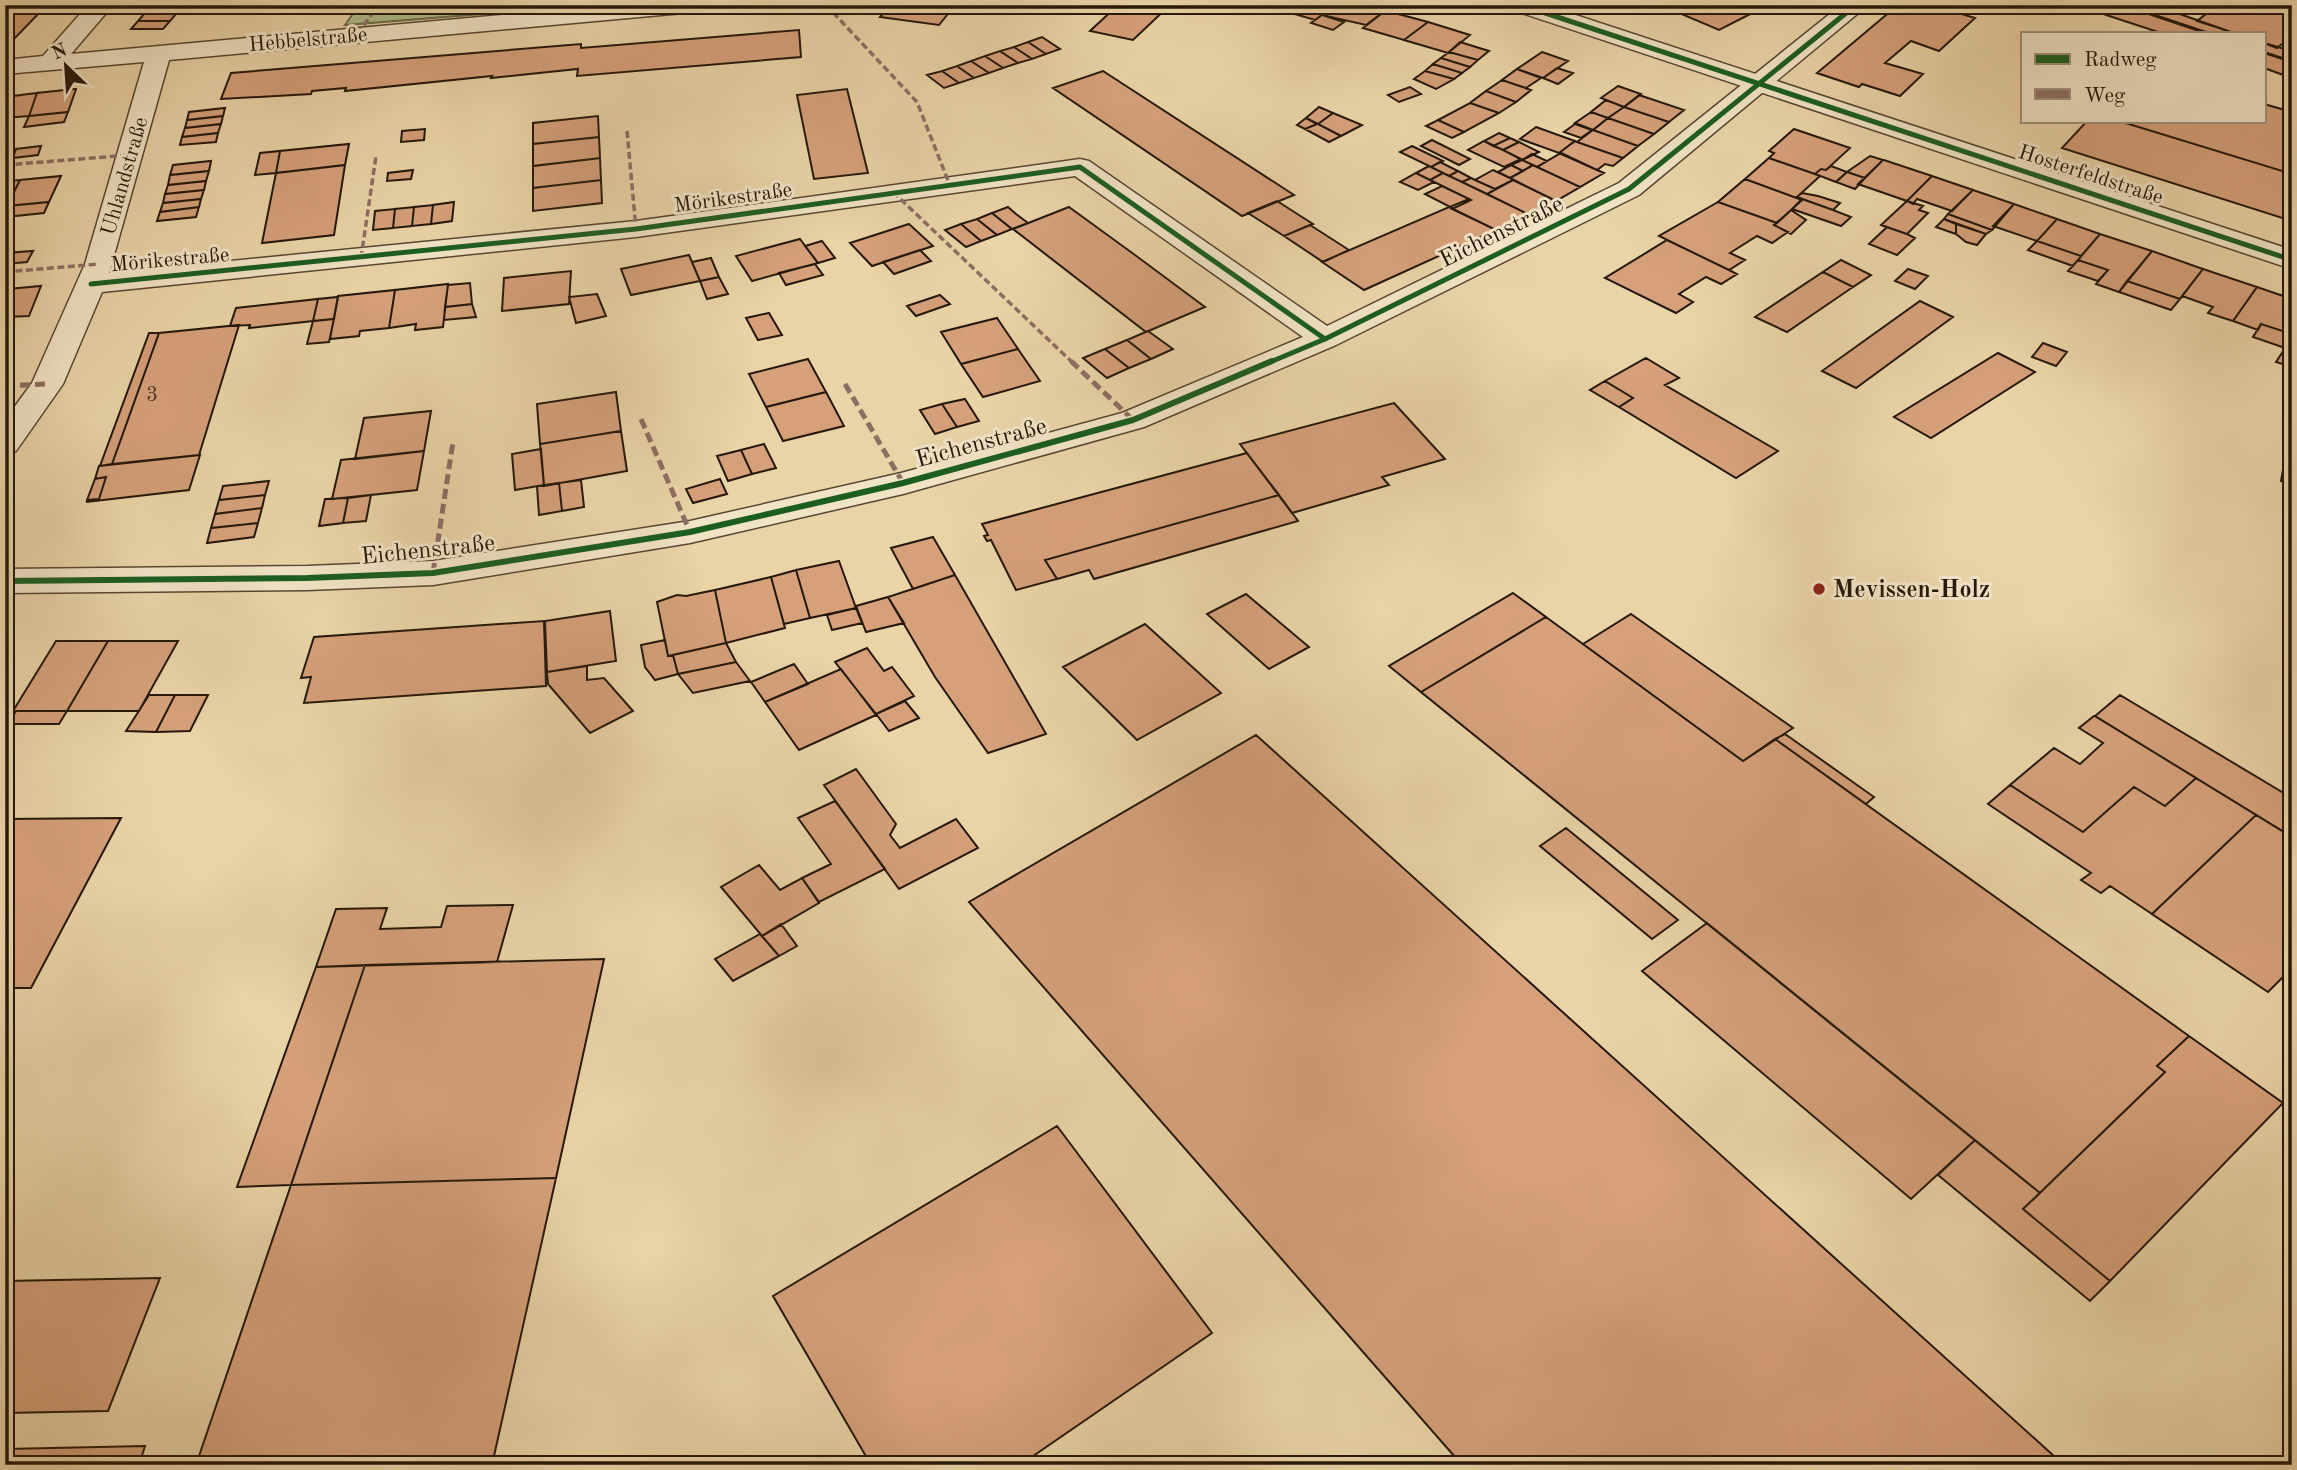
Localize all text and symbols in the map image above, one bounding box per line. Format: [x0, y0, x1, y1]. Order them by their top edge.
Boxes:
street label: Hebbelstraße [248, 25, 368, 56]
north arrow [32, 32, 102, 102]
legend [2021, 32, 2266, 122]
text: N [49, 41, 71, 65]
text: Radweg [2084, 50, 2157, 71]
text: Weg [2084, 86, 2126, 107]
street label: Uhlandstraße [98, 115, 152, 238]
street label: Hosterfeldstraße [2015, 142, 2166, 209]
street label: Mörikestraße [673, 180, 794, 217]
street label: Eichenstraße [1436, 192, 1568, 273]
street label: Mörikestraße [110, 245, 230, 276]
house number: 3 [146, 385, 158, 406]
street label: Eichenstraße [913, 415, 1050, 473]
street label: Eichenstraße [360, 532, 496, 570]
place label: Mevissen-Holz [1833, 579, 1990, 603]
marker: Mevissen-Holz [1811, 581, 1827, 597]

